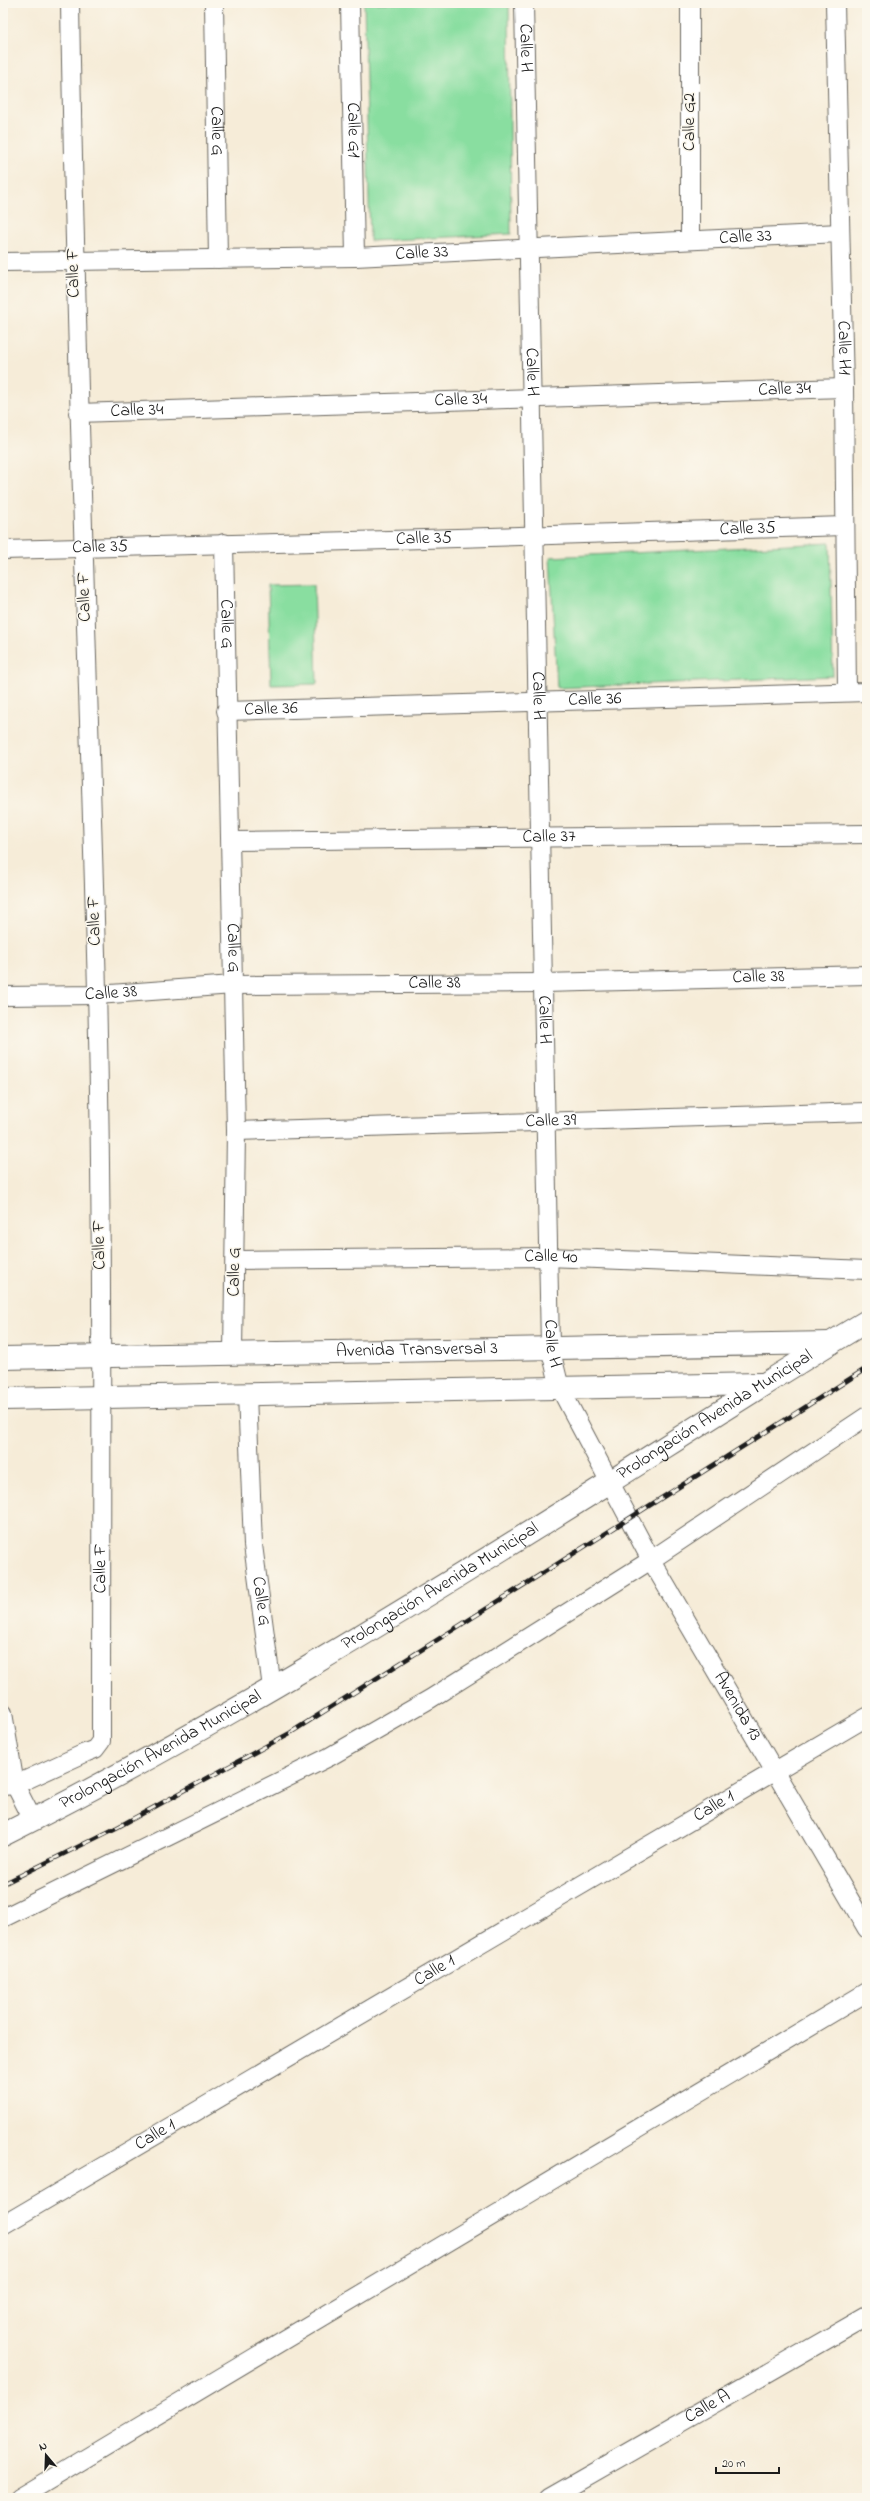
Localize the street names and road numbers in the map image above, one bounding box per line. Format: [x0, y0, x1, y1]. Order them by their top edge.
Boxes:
street label: Calle H [511, 23, 538, 73]
street label: Calle G2 [677, 93, 703, 151]
street label: Calle G1 [339, 102, 366, 158]
street label: Calle G [203, 106, 229, 156]
street label: Calle 33 [718, 223, 773, 252]
street label: Calle 33 [395, 239, 449, 268]
street label: Calle F [61, 248, 87, 298]
street label: Calle H1 [829, 320, 857, 376]
street label: Calle H [518, 347, 545, 397]
street label: Calle 34 [758, 376, 812, 404]
street label: Calle 34 [434, 387, 488, 414]
street label: Calle 34 [110, 397, 165, 425]
street label: Calle 35 [719, 515, 776, 543]
street label: Calle 35 [396, 525, 452, 553]
street label: Calle 35 [72, 534, 128, 561]
street label: Calle F [71, 571, 99, 622]
street label: Calle G [212, 599, 239, 649]
street label: Calle H [524, 671, 551, 720]
street label: Calle 36 [568, 686, 622, 714]
street label: Calle 36 [244, 696, 298, 723]
street label: Calle 37 [522, 824, 576, 851]
street label: Calle F [81, 895, 109, 946]
street label: Calle G [219, 923, 246, 973]
street label: Calle 38 [732, 964, 785, 991]
street label: Calle 38 [408, 971, 461, 997]
street label: Calle 38 [85, 979, 138, 1008]
street label: Calle H [530, 995, 557, 1044]
street label: Calle 39 [525, 1108, 577, 1135]
street label: Calle F [87, 1220, 113, 1270]
street label: Calle 40 [524, 1244, 578, 1271]
street label: Calle G [222, 1247, 248, 1297]
street label: Calle H [536, 1319, 568, 1371]
street label: Avenida Transversal 3 [336, 1336, 498, 1365]
street label: Prolongación Avenida Municipal [612, 1344, 818, 1487]
street label: Prolongación Avenida Municipal [337, 1516, 544, 1657]
street label: Calle F [88, 1543, 114, 1594]
street label: Calle G [244, 1575, 277, 1628]
street label: Avenida 13 [706, 1667, 767, 1746]
street label: Prolongación Avenida Municipal [55, 1684, 267, 1817]
street label: Calle 1 [689, 1784, 740, 1829]
street label: Calle 1 [409, 1949, 461, 1993]
street label: Calle 1 [130, 2113, 181, 2158]
street label: Calle A [680, 2384, 736, 2431]

